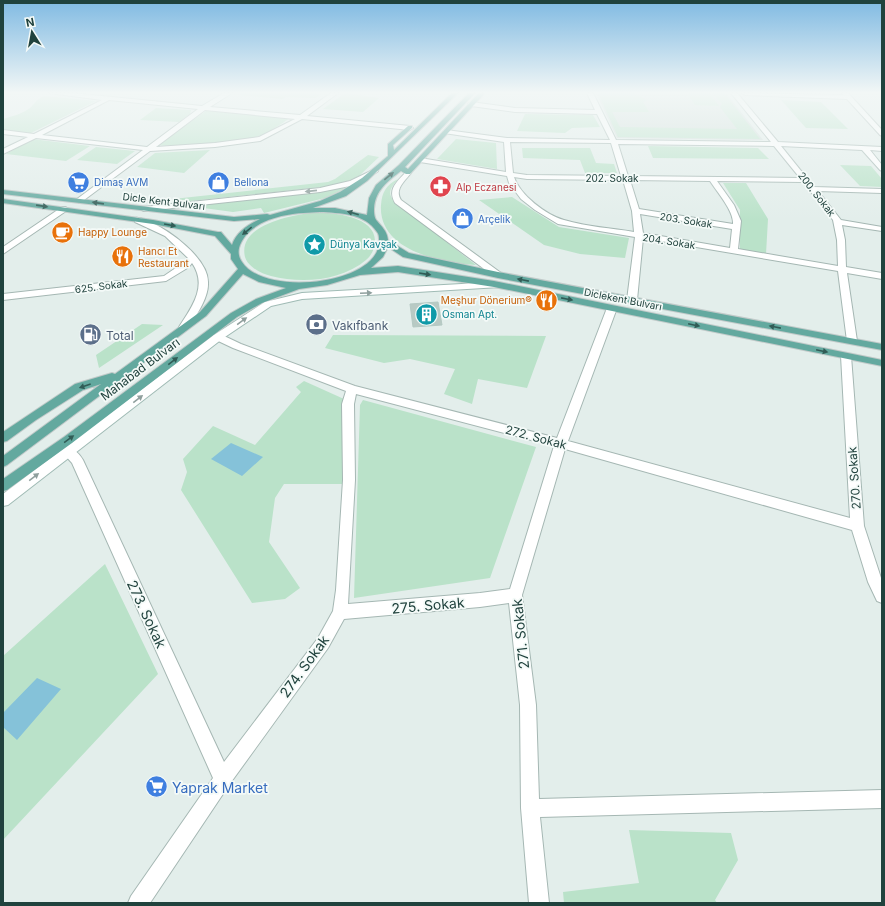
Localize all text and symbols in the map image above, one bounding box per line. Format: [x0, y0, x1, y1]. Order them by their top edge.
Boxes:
north arrow [12, 12, 52, 52]
text: N [25, 15, 36, 30]
supermarket icon: Dimaş AVM [66, 169, 92, 195]
shop icon: Bellona [205, 169, 231, 195]
street label: 200. Sokak [796, 169, 838, 219]
one-way arrow [383, 172, 394, 181]
street label: 202. Sokak [585, 172, 639, 184]
pharmacy icon: Alp Eczanesi [427, 174, 453, 200]
place label: Dimaş AVM [94, 176, 148, 188]
place label: Bellona [234, 176, 269, 188]
place label: Alp Eczanesi [456, 181, 516, 193]
one-way arrow [305, 187, 317, 194]
street label: Dicle Kent Bulvarı [122, 190, 206, 212]
one-way arrow [92, 200, 104, 206]
one-way arrow [36, 203, 48, 209]
shop icon: Arçelik [449, 206, 475, 232]
one-way arrow [346, 210, 358, 216]
street label: 203. Sokak [659, 210, 714, 230]
place label: Arçelik [478, 213, 511, 225]
cafe icon: Happy Lounge [50, 219, 76, 245]
one-way arrow [164, 222, 176, 228]
place label: Happy Lounge [78, 226, 147, 238]
one-way arrow [242, 227, 252, 236]
place icon: Dünya Kavşak [301, 231, 327, 257]
street label: 204. Sokak [642, 231, 697, 251]
place label: Dünya Kavşak [330, 238, 398, 250]
restaurant icon: Hancı Et Restaurant [109, 244, 135, 270]
place label: Hancı Et Restaurant [138, 245, 190, 269]
one-way arrow [419, 271, 431, 277]
street label: 625. Sokak [74, 277, 128, 295]
one-way arrow [517, 277, 529, 283]
street label: Diclekent Bulvarı [583, 286, 663, 312]
restaurant icon: Meşhur Dönerium® [534, 287, 560, 313]
one-way arrow [360, 289, 372, 296]
place label: Meşhur Dönerium® [441, 294, 532, 306]
one-way arrow [561, 296, 573, 302]
building icon: Osman Apt. [413, 301, 439, 327]
place label: Osman Apt. [442, 308, 497, 320]
bank icon: Vakıfbank [304, 312, 330, 338]
one-way arrow [236, 317, 247, 325]
place label: Vakıfbank [332, 318, 389, 333]
fuel station icon: Total [78, 322, 104, 348]
one-way arrow [688, 322, 701, 328]
one-way arrow [769, 324, 781, 330]
place label: Total [106, 328, 134, 343]
street label: Mahabad Bulvarı [97, 334, 183, 404]
one-way arrow [816, 348, 828, 354]
one-way arrow [167, 357, 178, 365]
one-way arrow [79, 383, 91, 389]
one-way arrow [133, 396, 143, 404]
street label: 272. Sokak [504, 422, 569, 453]
one-way arrow [63, 435, 74, 443]
street label: 270. Sokak [844, 446, 864, 510]
one-way arrow [29, 474, 39, 482]
street label: 273. Sokak [124, 577, 170, 651]
street label: 275. Sokak [391, 593, 465, 617]
street label: 271. Sokak [508, 598, 532, 670]
street label: 274. Sokak [276, 631, 332, 700]
supermarket icon: Yaprak Market [143, 774, 169, 800]
place label: Yaprak Market [172, 779, 268, 796]

